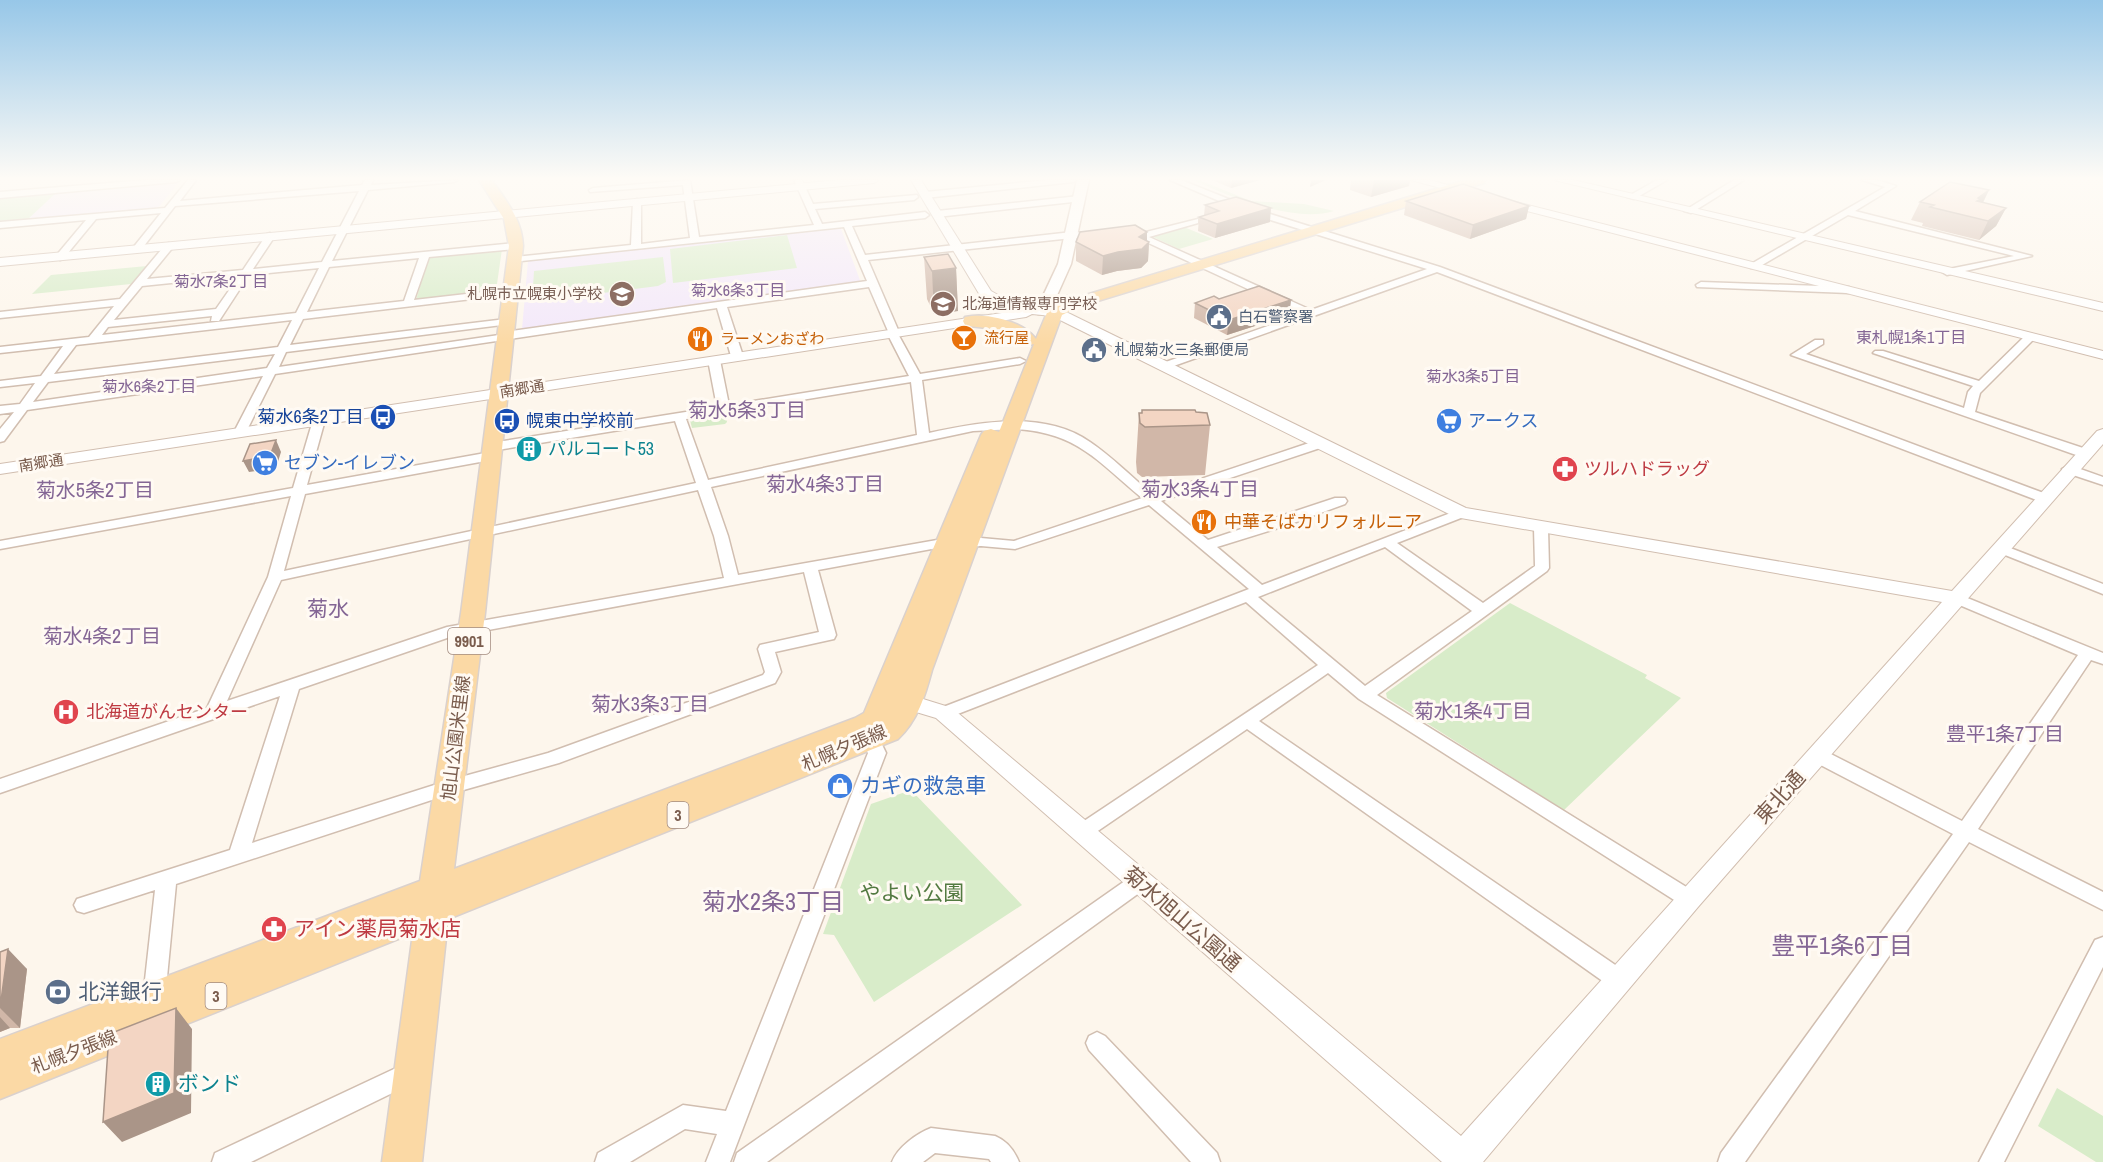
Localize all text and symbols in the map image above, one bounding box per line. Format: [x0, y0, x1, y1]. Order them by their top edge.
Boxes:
district label: 菊水7条2丁目 [174, 270, 268, 292]
school or university icon: 札幌市立幌東小学校 [607, 279, 637, 309]
district label: 菊水6条3丁目 [691, 279, 785, 301]
place label: 札幌市立幌東小学校 [467, 283, 602, 304]
school or university icon: 北海道情報専門学校 [928, 289, 958, 319]
place label: 北海道情報専門学校 [962, 293, 1097, 314]
public building icon: 白石警察署 [1204, 302, 1234, 332]
place label: 白石警察署 [1238, 306, 1313, 327]
bar icon: 流行屋 [949, 323, 979, 353]
restaurant icon: ラーメンおざわ [685, 324, 715, 354]
district label: 東札幌1条1丁目 [1856, 326, 1966, 348]
place label: 流行屋 [984, 327, 1029, 348]
place label: ラーメンおざわ [720, 328, 824, 349]
public building icon: 札幌菊水三条郵便局 [1079, 335, 1109, 365]
place label: 札幌菊水三条郵便局 [1114, 339, 1249, 360]
district label: 菊水3条5丁目 [1426, 365, 1520, 387]
district label: 菊水6条2丁目 [102, 375, 196, 397]
street label: 南郷通 [498, 375, 546, 402]
district label: 菊水5条3丁目 [688, 396, 806, 423]
bus stop icon: 菊水6条2丁目 [368, 402, 398, 432]
place label: 菊水6条2丁目 [258, 404, 364, 429]
bus stop icon: 幌東中学校前 [492, 406, 522, 436]
supermarket icon: アークス [1434, 406, 1464, 436]
place label: 幌東中学校前 [526, 408, 634, 433]
place label: アークス [1468, 408, 1538, 433]
building icon: パルコート53 [514, 434, 544, 464]
place label: パルコート53 [548, 436, 654, 461]
supermarket icon: セブン-イレブン [250, 448, 280, 478]
street label: 南郷通 [17, 449, 65, 476]
place label: セブン-イレブン [284, 450, 415, 475]
pharmacy icon: ツルハドラッグ [1550, 454, 1580, 484]
place label: ツルハドラッグ [1584, 456, 1710, 481]
district label: 菊水4条3丁目 [766, 470, 884, 497]
district label: 菊水3条4丁目 [1141, 475, 1259, 502]
district label: 菊水5条2丁目 [36, 476, 154, 503]
restaurant icon: 中華そばカリフォルニア [1189, 507, 1219, 537]
place label: 中華そばカリフォルニア [1224, 509, 1422, 534]
district label: 菊水 [307, 594, 349, 623]
district label: 菊水4条2丁目 [43, 622, 161, 649]
road number: 9901 [448, 628, 490, 654]
street label: 旭山公園米里線 [435, 674, 476, 802]
district label: 菊水3条3丁目 [591, 690, 709, 717]
hospital icon: 北海道がんセンター [51, 697, 81, 727]
district label: 菊水1条4丁目 [1414, 697, 1532, 724]
place label: 北海道がんセンター [86, 699, 248, 724]
street label: 札幌夕張線 [797, 718, 890, 777]
district label: 豊平1条7丁目 [1946, 720, 2064, 747]
street label: 東北通 [1748, 764, 1811, 830]
shop icon: カギの救急車 [825, 771, 855, 801]
place label: カギの救急車 [860, 771, 986, 800]
road number: 3 [668, 802, 688, 828]
street label: 菊水旭山公園通 [1117, 859, 1247, 978]
park label: やよい公園 [860, 878, 965, 907]
district label: 菊水2条3丁目 [702, 885, 844, 917]
pharmacy icon: アイン薬局菊水店 [259, 914, 289, 944]
place label: アイン薬局菊水店 [294, 914, 461, 943]
district label: 豊平1条6丁目 [1771, 929, 1913, 961]
bank icon: 北洋銀行 [43, 977, 73, 1007]
place label: 北洋銀行 [78, 977, 162, 1006]
road number: 3 [206, 983, 226, 1009]
street label: 札幌夕張線 [27, 1024, 120, 1079]
building icon: ボンド [143, 1069, 173, 1099]
place label: ボンド [178, 1069, 241, 1098]

